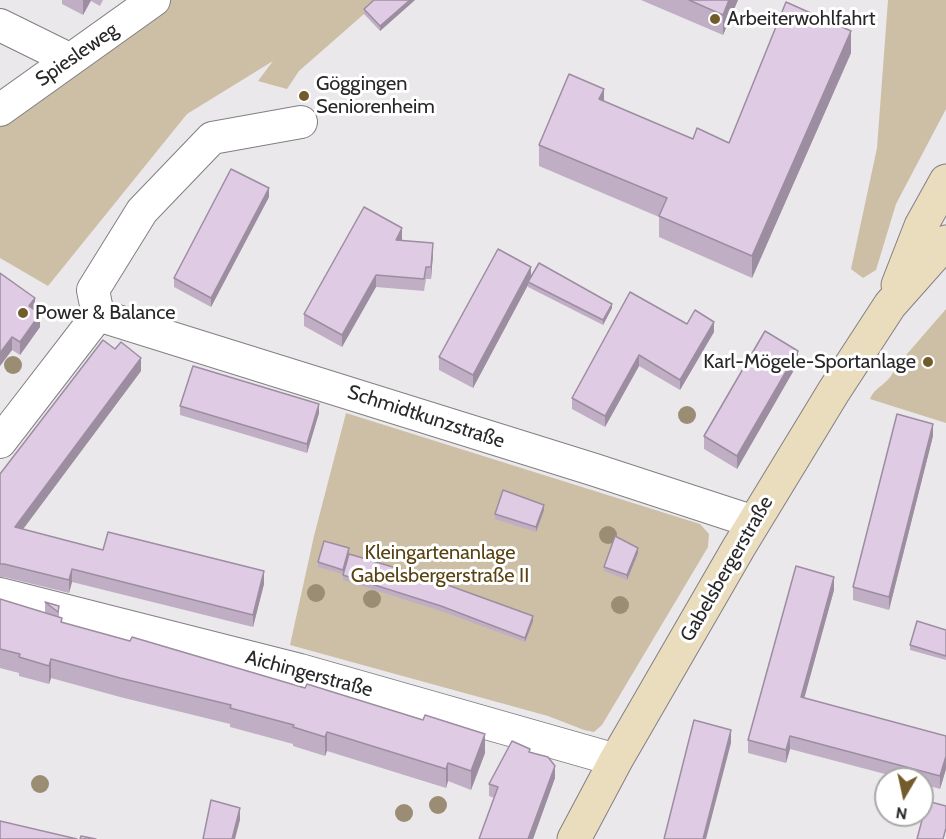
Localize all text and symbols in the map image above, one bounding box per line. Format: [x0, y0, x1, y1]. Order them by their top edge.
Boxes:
place label: Arbeiterwohlfahrt [727, 7, 875, 31]
marker: Arbeiterwohlfahrt [708, 12, 722, 26]
street label: Spiesleweg [31, 18, 123, 92]
place label: Göggingen Seniorenheim [316, 72, 435, 119]
marker: Göggingen Seniorenheim [297, 89, 311, 103]
place label: Power & Balance [35, 301, 175, 325]
marker: Power & Balance [16, 306, 30, 320]
place label: Karl-Mögele-Sportanlage [703, 350, 916, 374]
marker: Karl-Mögele-Sportanlage [921, 355, 935, 369]
street label: Schmidtkunzstraße [344, 380, 508, 454]
street label: Gabelsbergerstraße [676, 492, 778, 646]
park label: Kleingartenanlage Gabelsbergerstraße II [351, 541, 529, 588]
street label: Aichingerstraße [243, 645, 375, 703]
north arrow [874, 767, 934, 827]
text: N [894, 803, 908, 824]

